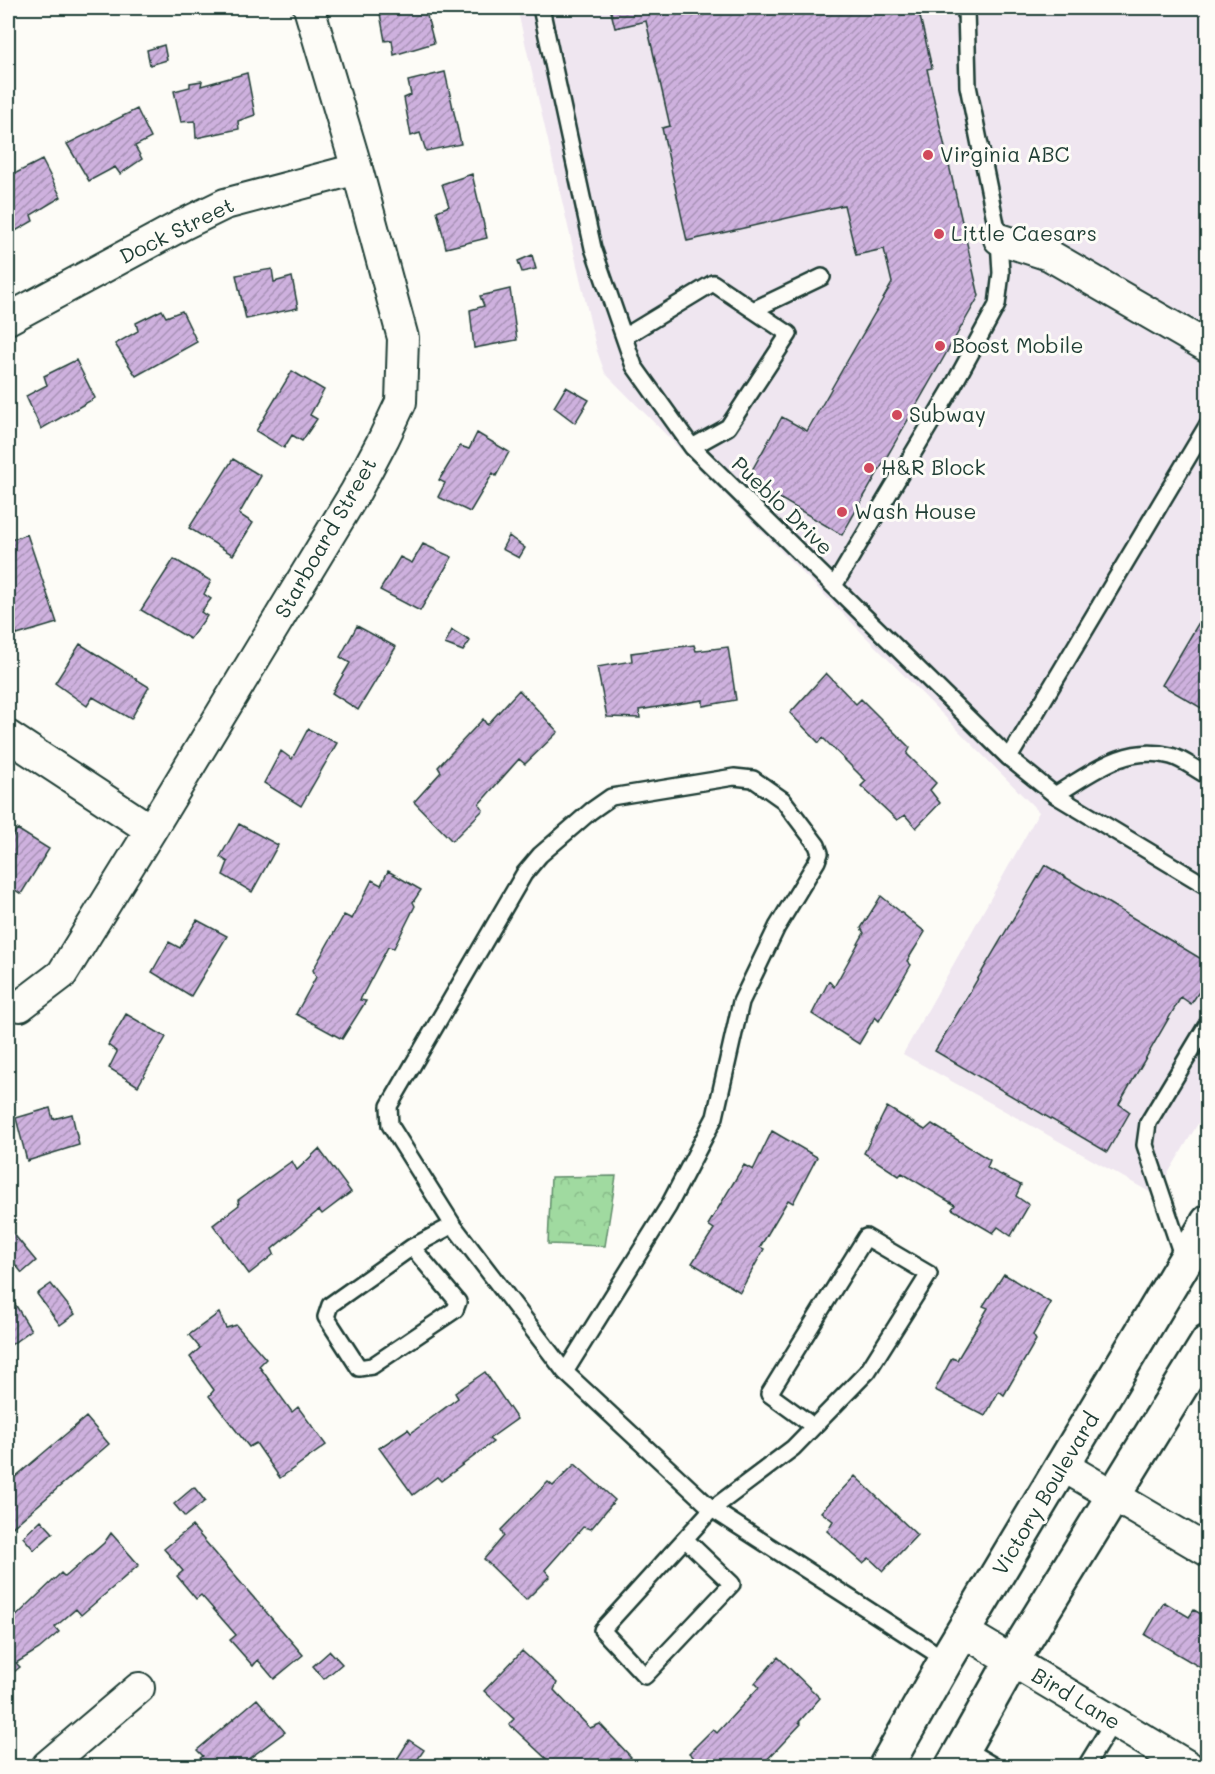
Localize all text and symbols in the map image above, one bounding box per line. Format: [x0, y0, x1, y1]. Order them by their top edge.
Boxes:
place label: Virginia ABC [940, 140, 1070, 167]
marker: Virginia ABC [921, 148, 935, 162]
street label: Dock Street [115, 190, 238, 269]
place label: Little Caesars [951, 219, 1097, 246]
marker: Little Caesars [932, 227, 946, 241]
place label: Boost Mobile [952, 331, 1083, 358]
marker: Boost Mobile [933, 339, 947, 353]
place label: Subway [909, 400, 986, 427]
marker: Subway [890, 408, 904, 422]
street label: Pueblo Drive [727, 450, 839, 560]
street label: Starboard Street [268, 452, 382, 622]
place label: H&R Block [881, 453, 986, 480]
marker: H&R Block [862, 461, 876, 475]
place label: Wash House [854, 497, 976, 524]
marker: Wash House [835, 505, 849, 519]
street label: Victory Boulevard [985, 1407, 1104, 1580]
street label: Bird Lane [1027, 1661, 1126, 1735]

